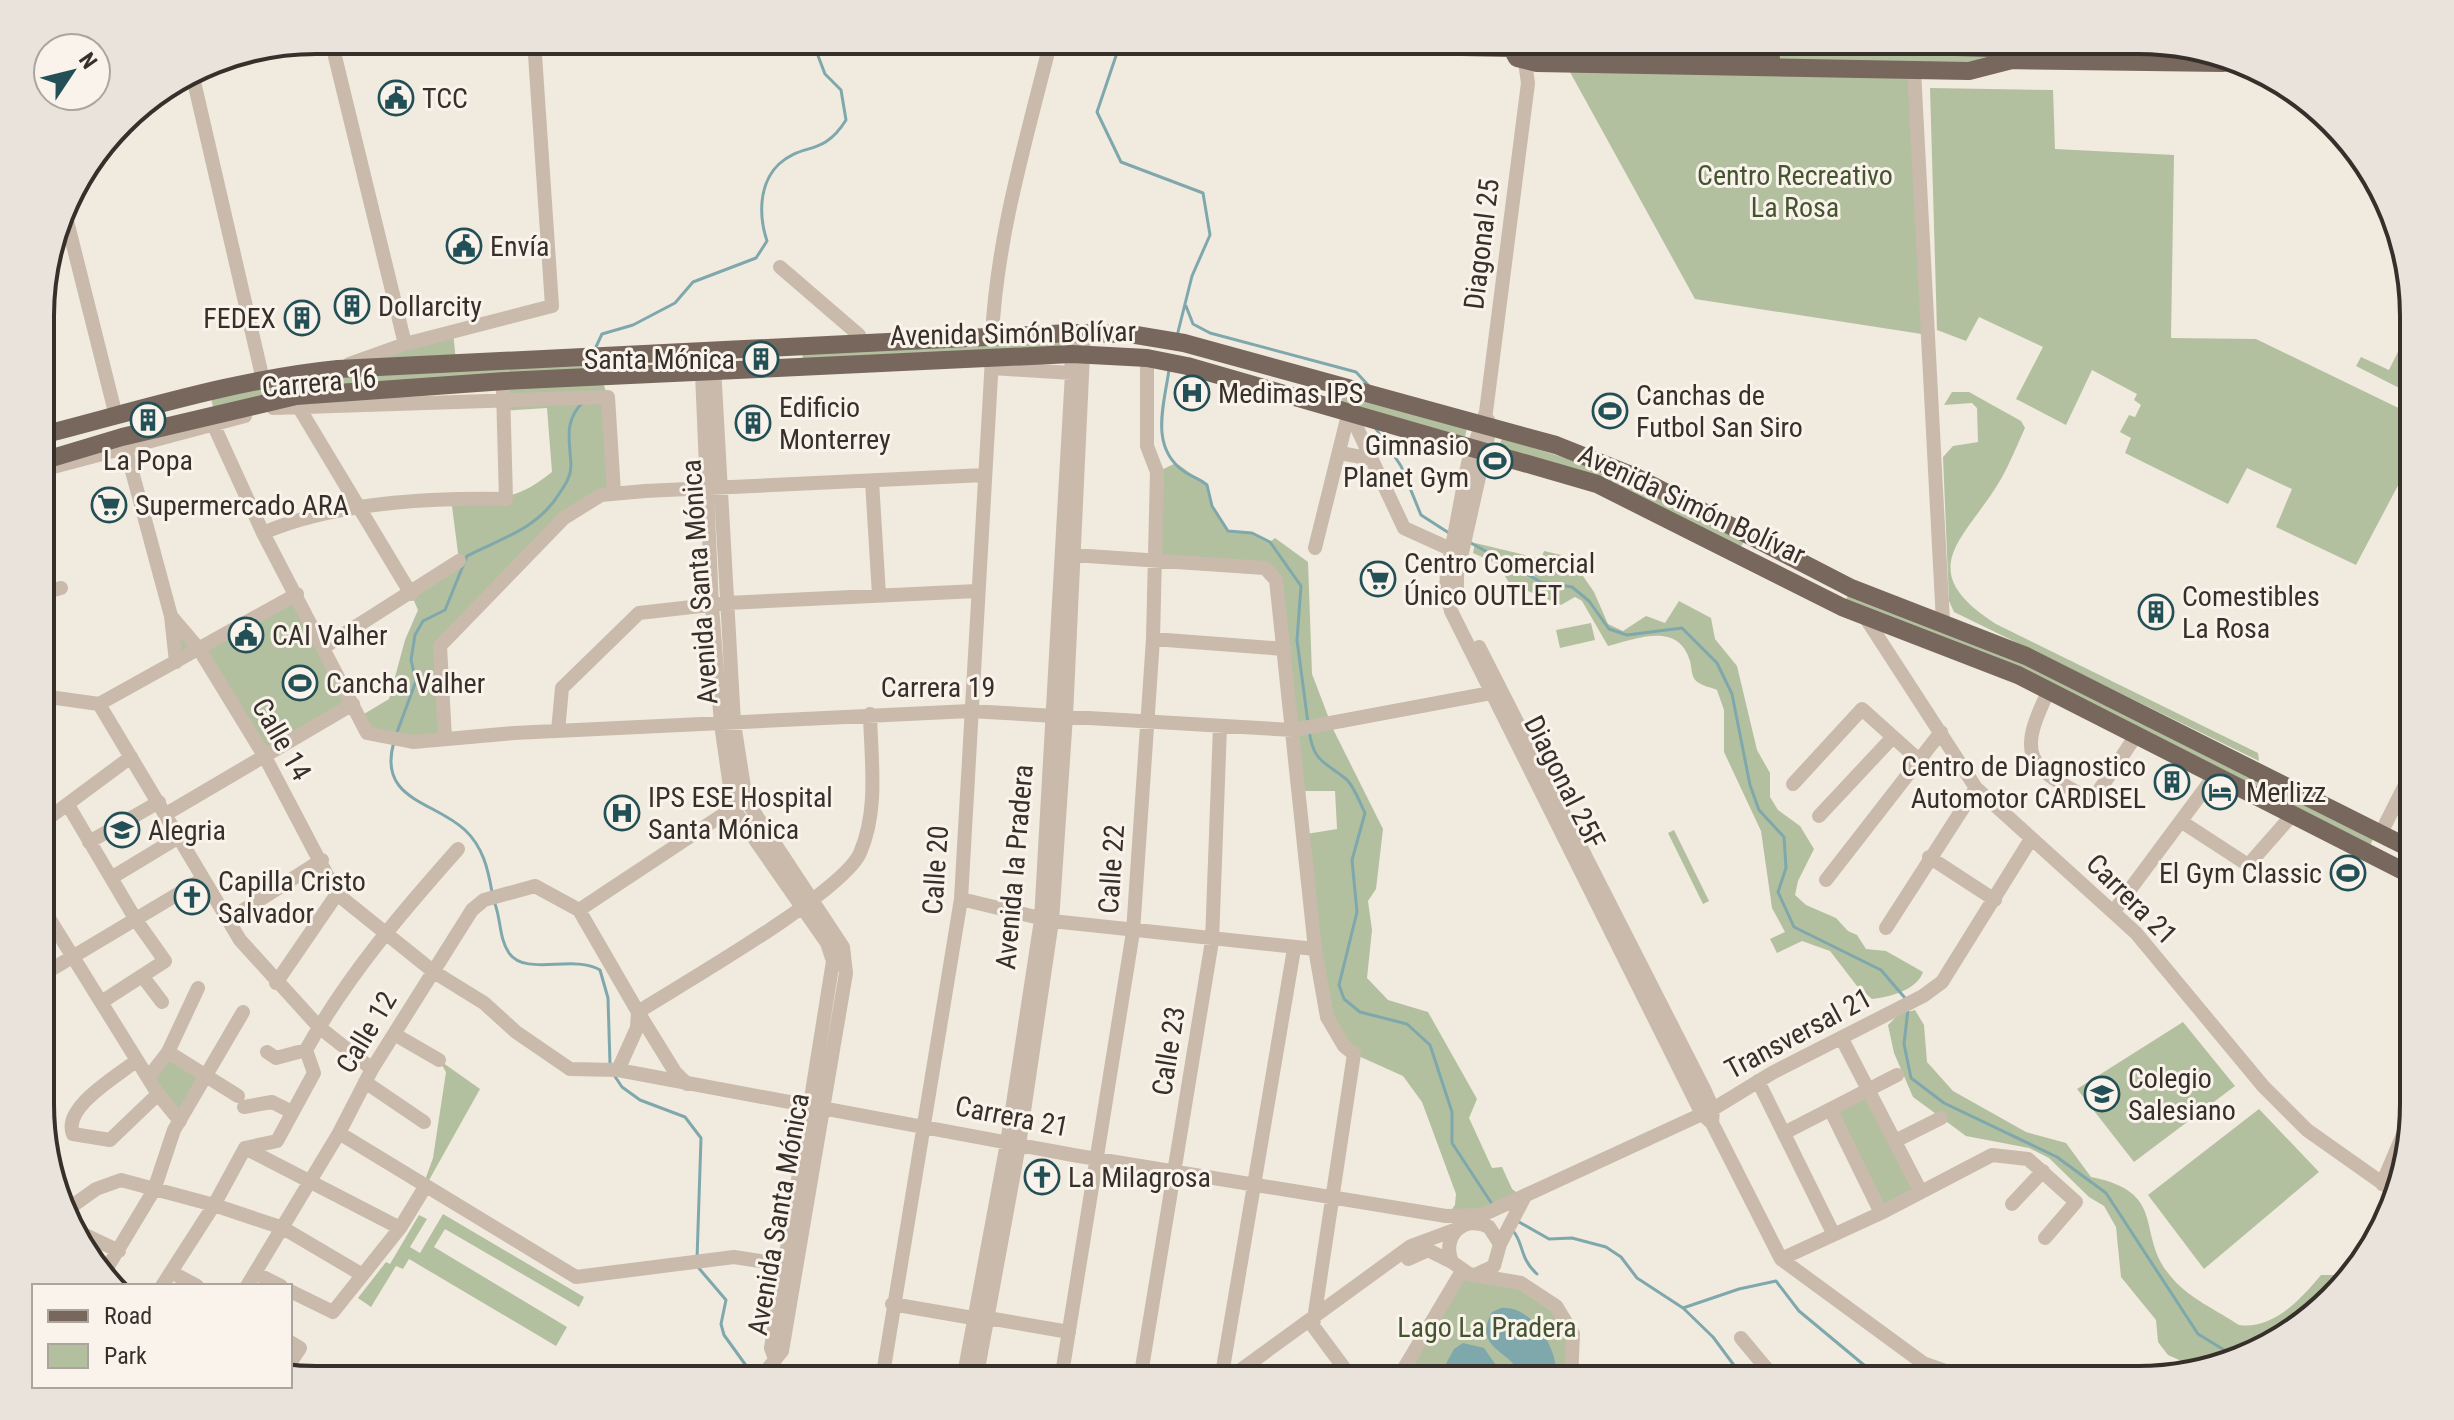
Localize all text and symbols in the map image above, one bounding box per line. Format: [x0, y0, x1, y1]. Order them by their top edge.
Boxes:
north arrow [32, 32, 112, 112]
text: N [74, 48, 102, 74]
public building icon: TCC [377, 79, 415, 117]
place label: TCC [422, 82, 468, 115]
park label: Centro Recreativo La Rosa [1697, 159, 1893, 224]
street label: Diagonal 25 [1457, 177, 1506, 311]
public building icon: Envía [445, 227, 483, 265]
place label: Envía [490, 230, 549, 263]
building icon: Dollarcity [333, 287, 371, 325]
place label: Dollarcity [378, 290, 482, 323]
building icon: FEDEX [283, 299, 321, 337]
place label: FEDEX [203, 302, 276, 335]
street label: Avenida Simón Bolívar [890, 315, 1136, 352]
building icon: Santa Mónica [742, 340, 780, 378]
place label: Santa Mónica [584, 343, 735, 376]
street label: Carrera 16 [260, 361, 378, 404]
hospital icon: Medimas IPS [1173, 374, 1211, 412]
place label: Medimas IPS [1218, 377, 1363, 410]
place label: Canchas de Futbol San Siro [1636, 379, 1803, 444]
place label: Edificio Monterrey [779, 391, 891, 456]
sports icon: Canchas de Futbol San Siro [1591, 392, 1629, 430]
building icon: La Popa [129, 401, 167, 439]
building icon: Edificio Monterrey [734, 404, 772, 442]
place label: Gimnasio Planet Gym [1343, 429, 1469, 494]
street label: Avenida Simón Bolívar [1573, 437, 1810, 571]
sports icon: Gimnasio Planet Gym [1476, 442, 1514, 480]
place label: La Popa [103, 444, 193, 477]
street label: Avenida Santa Mónica [674, 458, 725, 705]
supermarket icon: Supermercado ARA [90, 486, 128, 524]
place label: Supermercado ARA [135, 489, 349, 522]
place label: Centro Comercial Único OUTLET [1404, 547, 1595, 612]
supermarket icon: Centro Comercial Único OUTLET [1359, 560, 1397, 598]
place label: Comestibles La Rosa [2182, 580, 2320, 645]
building icon: Comestibles La Rosa [2137, 593, 2175, 631]
public building icon: CAI Valher [227, 616, 265, 654]
place label: CAI Valher [272, 619, 388, 652]
sports icon: Cancha Valher [281, 664, 319, 702]
place label: Cancha Valher [326, 667, 485, 700]
street label: Carrera 19 [881, 671, 995, 704]
street label: Calle 14 [245, 692, 318, 786]
street label: Diagonal 25F [1517, 710, 1612, 854]
place label: Centro de Diagnostico Automotor CARDISEL [1901, 750, 2146, 815]
street label: Avenida la Pradera [989, 763, 1040, 971]
building icon: Centro de Diagnostico Automotor CARDISEL [2153, 763, 2191, 801]
hotel icon: Merlizz [2201, 773, 2239, 811]
place label: Merlizz [2246, 776, 2326, 809]
place label: IPS ESE Hospital Santa Mónica [648, 781, 833, 846]
hospital icon: IPS ESE Hospital Santa Mónica [603, 794, 641, 832]
school or university icon: Alegria [103, 811, 141, 849]
place label: Alegria [148, 814, 226, 847]
street label: Calle 22 [1092, 823, 1131, 915]
street label: Calle 20 [916, 824, 955, 916]
street label: Carrera 21 [2079, 847, 2184, 952]
sports icon: El Gym Classic [2329, 854, 2367, 892]
place label: El Gym Classic [2159, 857, 2322, 890]
place label: Capilla Cristo Salvador [218, 865, 366, 930]
church icon: Capilla Cristo Salvador [173, 878, 211, 916]
street label: Transversal 21 [1719, 981, 1877, 1086]
street label: Calle 12 [329, 985, 404, 1079]
street label: Calle 23 [1145, 1004, 1192, 1098]
place label: Colegio Salesiano [2128, 1062, 2236, 1127]
school or university icon: Colegio Salesiano [2083, 1075, 2121, 1113]
street label: Carrera 21 [952, 1089, 1071, 1144]
street label: Avenida Santa Mónica [741, 1090, 816, 1338]
church icon: La Milagrosa [1023, 1158, 1061, 1196]
place label: La Milagrosa [1068, 1161, 1211, 1194]
legend [32, 1284, 292, 1388]
text: Road [104, 1302, 152, 1330]
park label: Lago La Pradera [1397, 1311, 1577, 1344]
text: Park [104, 1342, 147, 1370]

